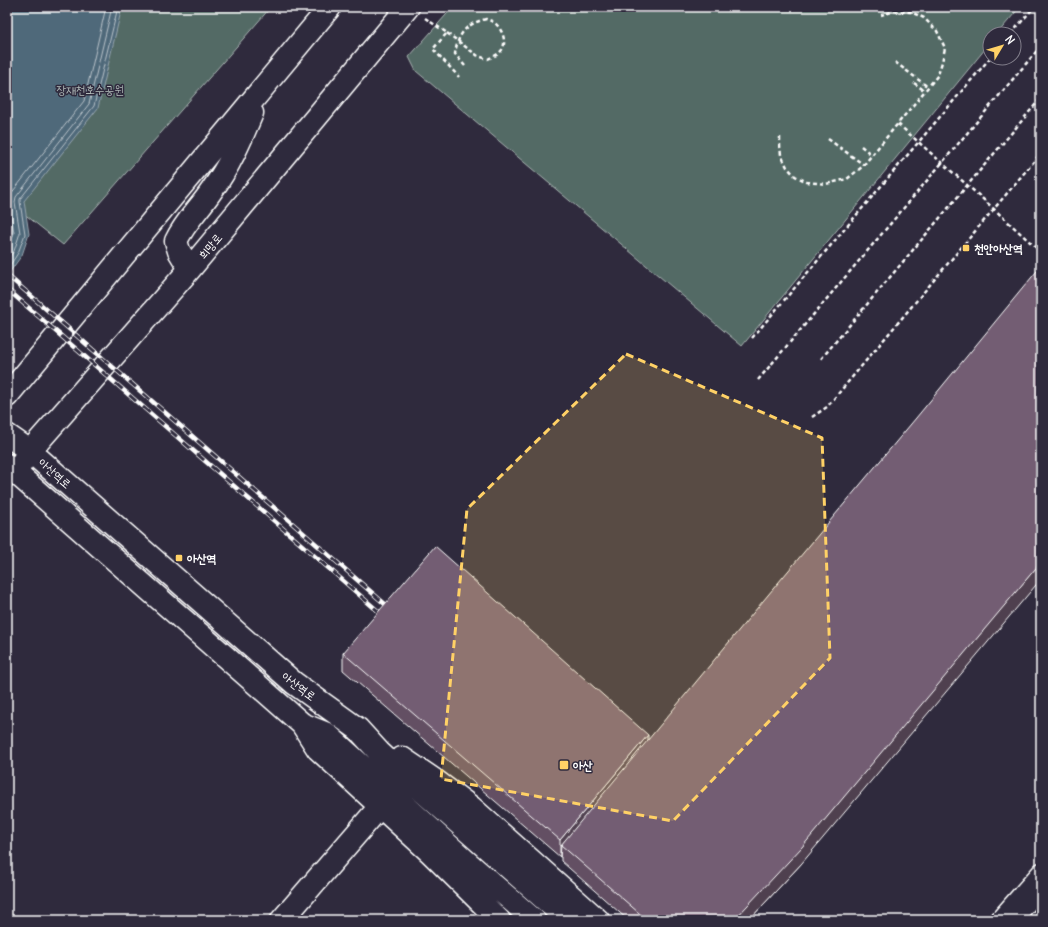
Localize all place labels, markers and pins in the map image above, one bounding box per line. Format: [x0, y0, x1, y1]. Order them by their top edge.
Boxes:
place label: 천안아산역 [974, 241, 1023, 256]
marker: 천안아산역 [961, 243, 971, 253]
place label: 아산역 [187, 551, 216, 566]
marker: 아산역 [174, 553, 184, 563]
place label: 아산 [573, 758, 593, 773]
marker: 아산 [558, 759, 570, 771]

